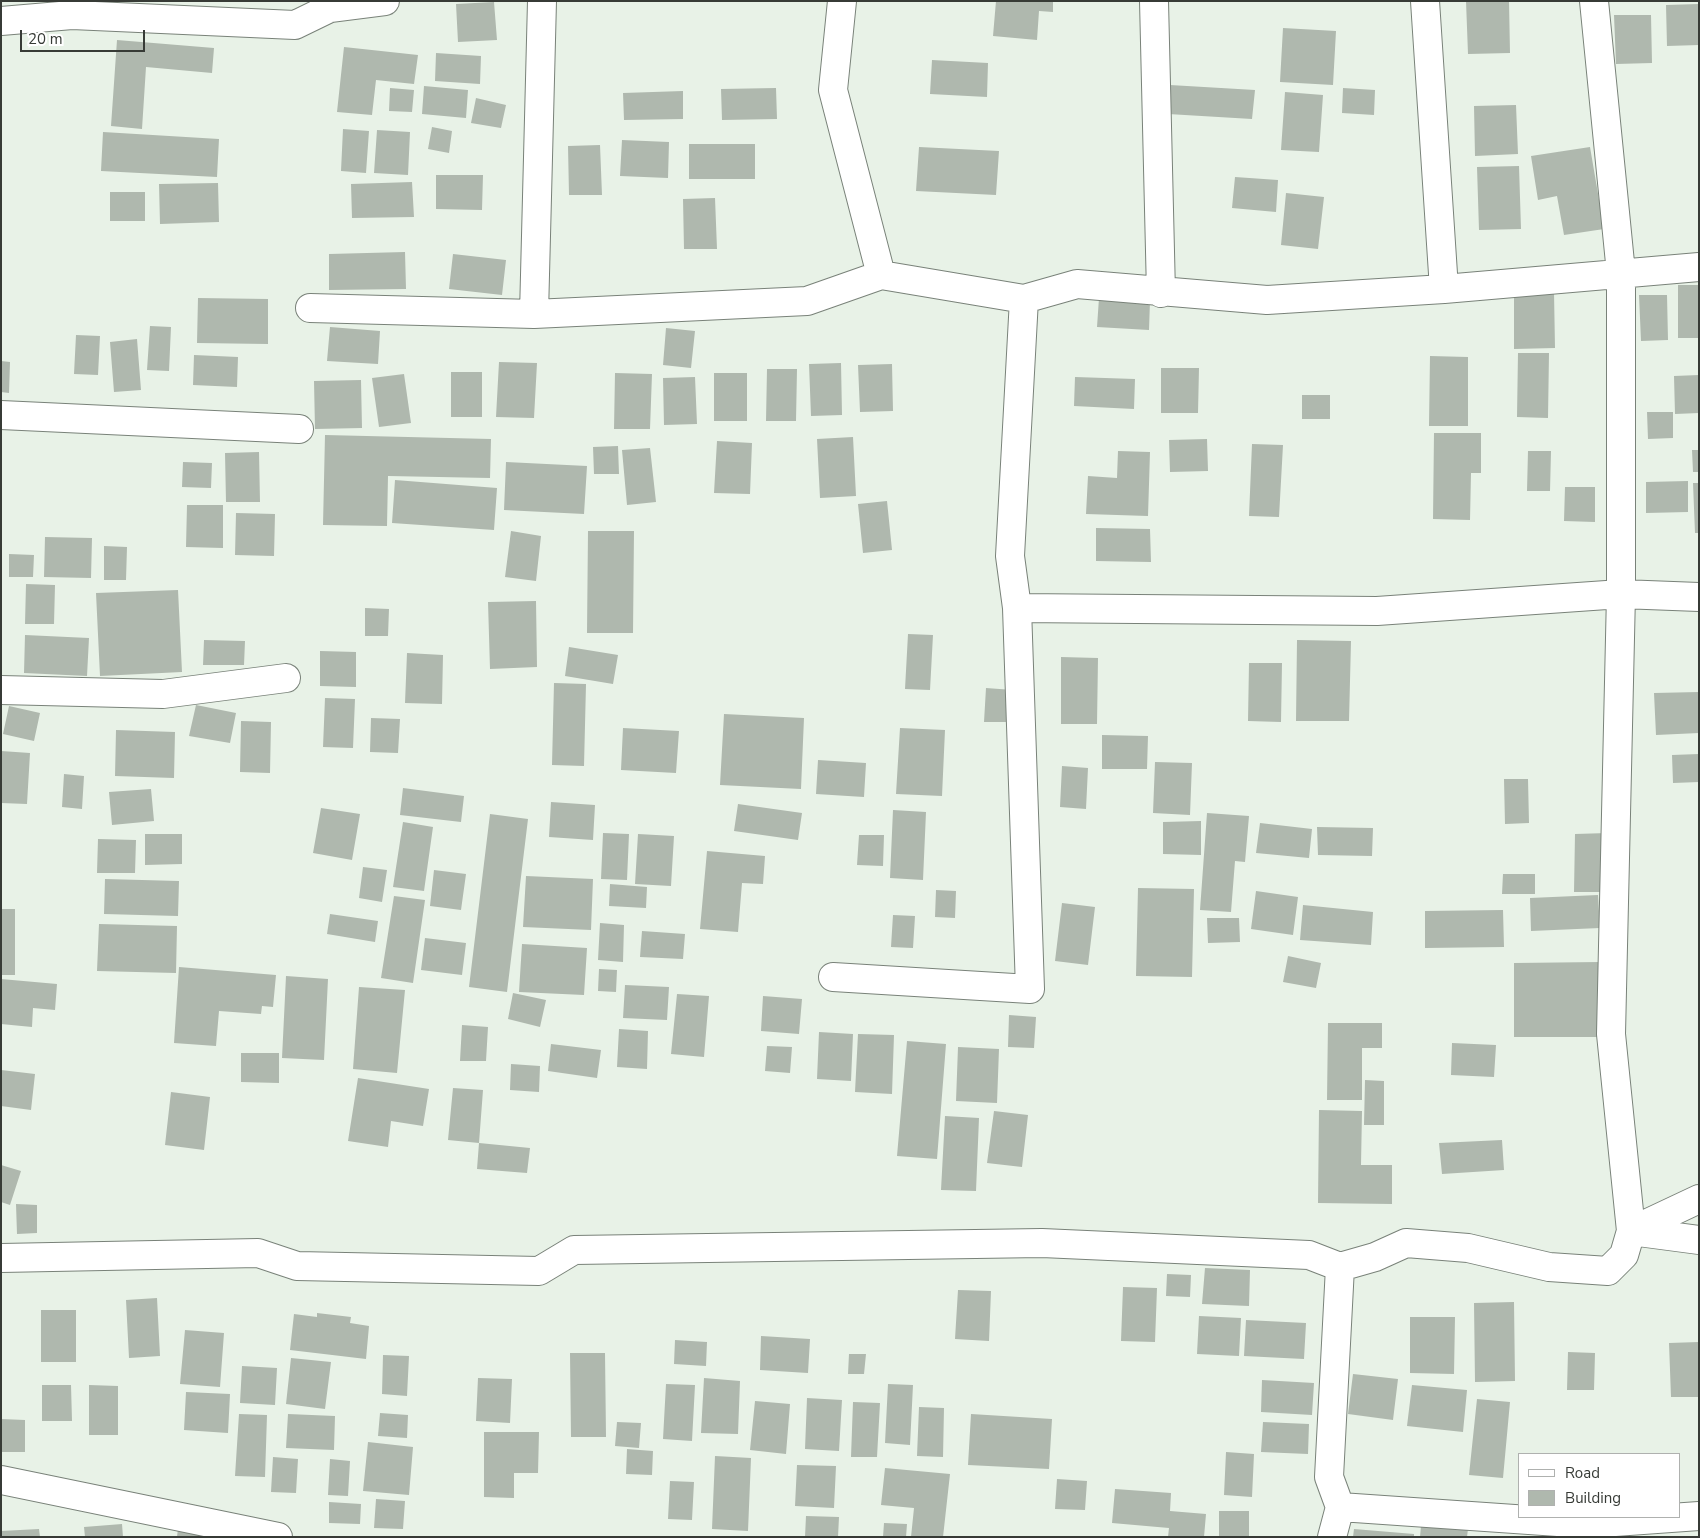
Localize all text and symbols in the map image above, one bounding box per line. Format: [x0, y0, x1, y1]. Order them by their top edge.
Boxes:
scale bar [22, 20, 148, 52]
text: 20 m [28, 29, 63, 49]
legend [1518, 1453, 1680, 1518]
text: Road [1565, 1463, 1600, 1483]
text: Building [1565, 1488, 1621, 1508]

